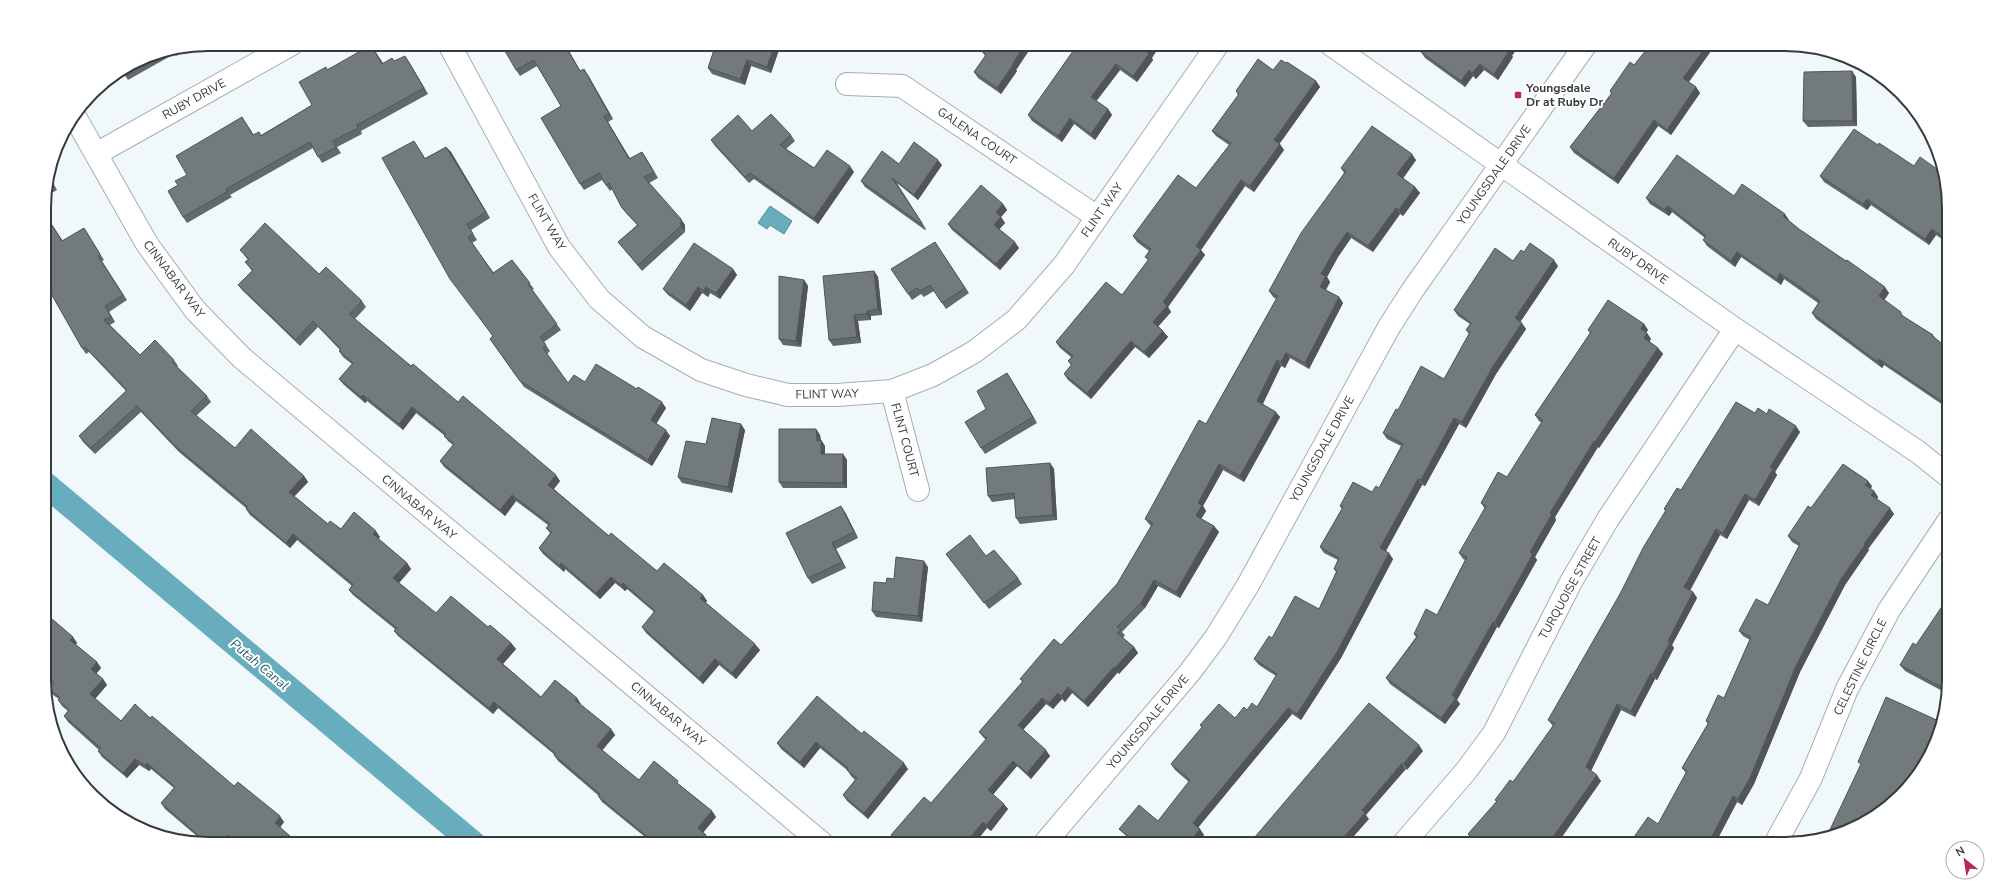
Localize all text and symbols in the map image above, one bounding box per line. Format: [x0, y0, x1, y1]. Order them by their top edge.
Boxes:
street label: RUBY DRIVE [159, 75, 229, 123]
place label: Youngsdale Dr at Ruby Dr [1525, 80, 1603, 110]
marker: Youngsdale Dr at Ruby Dr [1513, 90, 1523, 100]
street label: GALENA COURT [934, 104, 1020, 169]
street label: YOUNGSDALE DRIVE [1453, 122, 1535, 229]
street label: FLINT WAY [1077, 179, 1127, 240]
street label: FLINT WAY [524, 191, 570, 254]
street label: RUBY DRIVE [1605, 234, 1671, 288]
street label: CINNABAR WAY [140, 237, 209, 322]
street label: FLINT WAY [795, 385, 859, 403]
street label: YOUNGSDALE DRIVE [1286, 393, 1358, 506]
street label: FLINT COURT [887, 401, 923, 480]
street label: CINNABAR WAY [378, 471, 460, 544]
street label: TURQUOISE STREET [1535, 533, 1605, 642]
street label: CELESTINE CIRCLE [1830, 616, 1890, 718]
water label: Putah Canal [226, 635, 293, 695]
street label: YOUNGSDALE DRIVE [1103, 671, 1192, 773]
street label: CINNABAR WAY [627, 678, 709, 751]
north arrow [1945, 840, 1985, 880]
text: N [1953, 843, 1968, 860]

